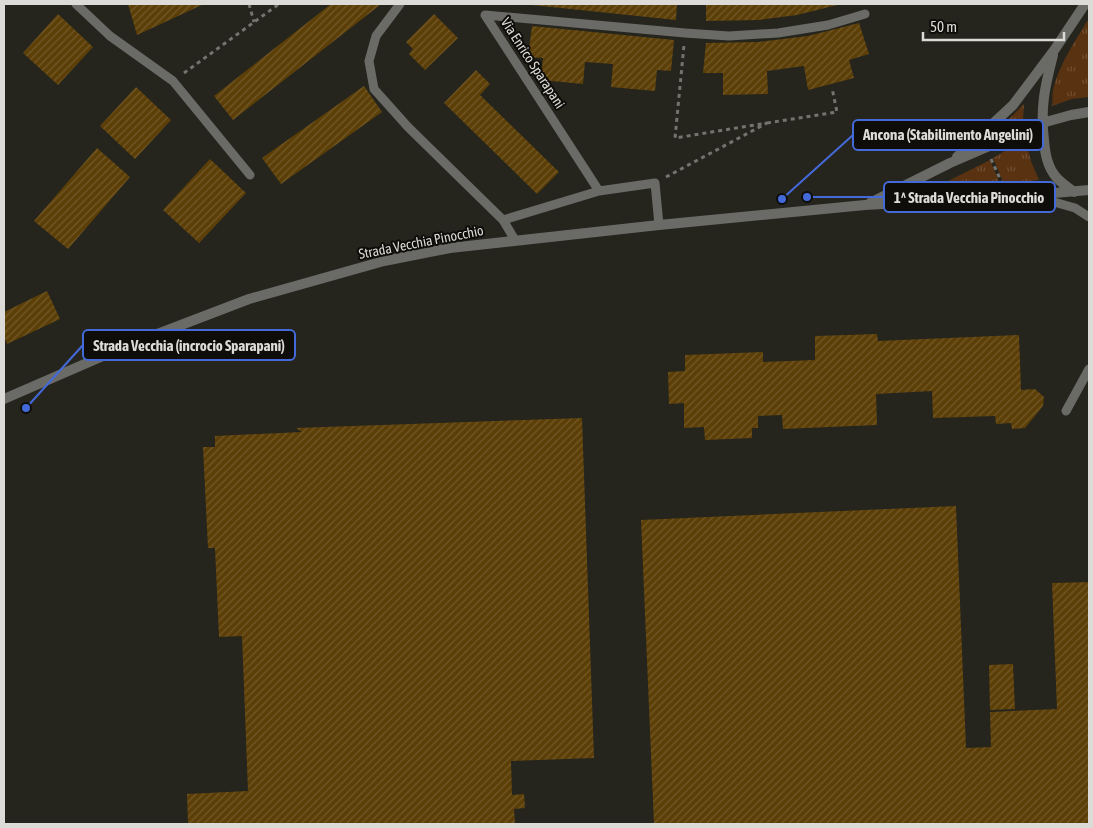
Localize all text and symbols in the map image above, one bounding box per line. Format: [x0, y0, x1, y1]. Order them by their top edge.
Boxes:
scale bar [923, 10, 1064, 42]
street label: Via Enrico Sparapani [498, 15, 568, 111]
text: 50 m [930, 18, 957, 35]
callout: Ancona (Stabilimento Angelini) [853, 120, 1043, 150]
text: Ancona (Stabilimento Angelini) [862, 126, 1033, 143]
callout: 1^ Strada Vecchia Pinocchio [884, 182, 1055, 212]
text: 1^ Strada Vecchia Pinocchio [894, 189, 1044, 206]
street label: Strada Vecchia Pinocchio [357, 222, 485, 262]
callout: Strada Vecchia (incrocio Sparapani) [83, 330, 295, 360]
text: Strada Vecchia (incrocio Sparapani) [93, 337, 285, 354]

